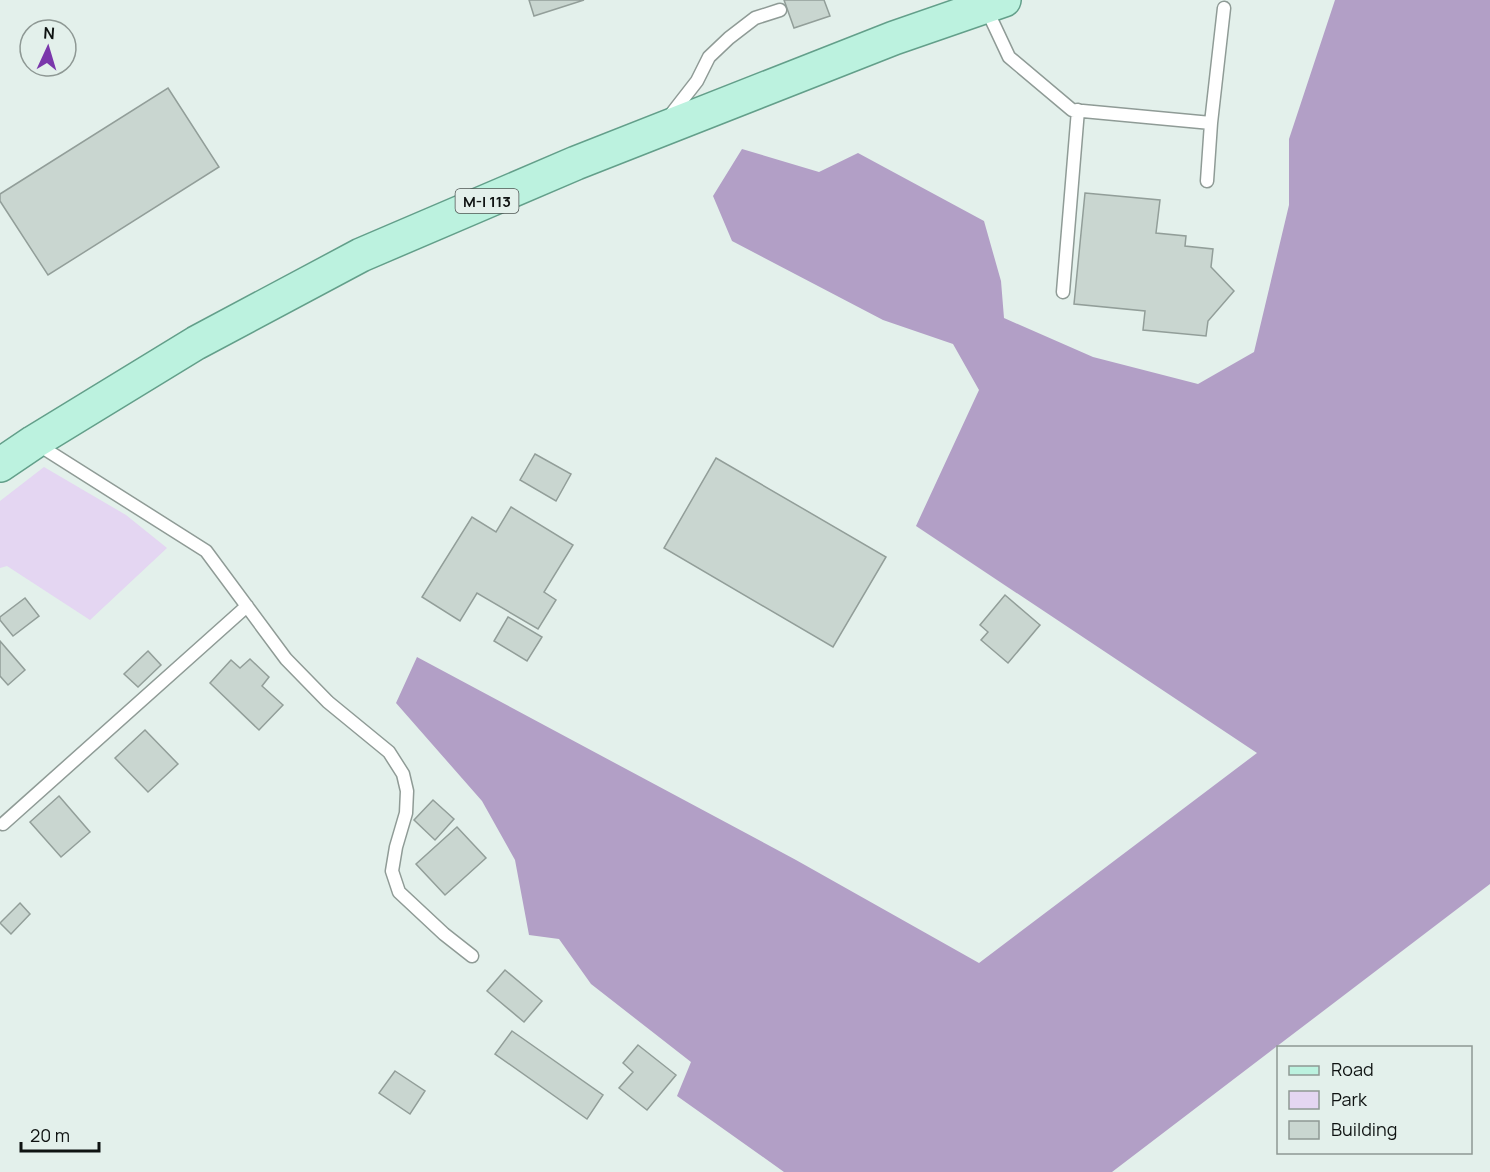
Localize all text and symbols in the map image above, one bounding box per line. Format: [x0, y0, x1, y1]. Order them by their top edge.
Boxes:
north arrow [18, 18, 78, 78]
text: N [43, 22, 56, 44]
road number: M-I 113 [456, 189, 518, 213]
legend [1277, 1046, 1472, 1154]
text: Road [1331, 1057, 1374, 1081]
text: Park [1331, 1087, 1368, 1111]
scale bar [21, 1115, 99, 1153]
text: Building [1331, 1117, 1397, 1141]
text: 20 m [30, 1123, 70, 1147]

